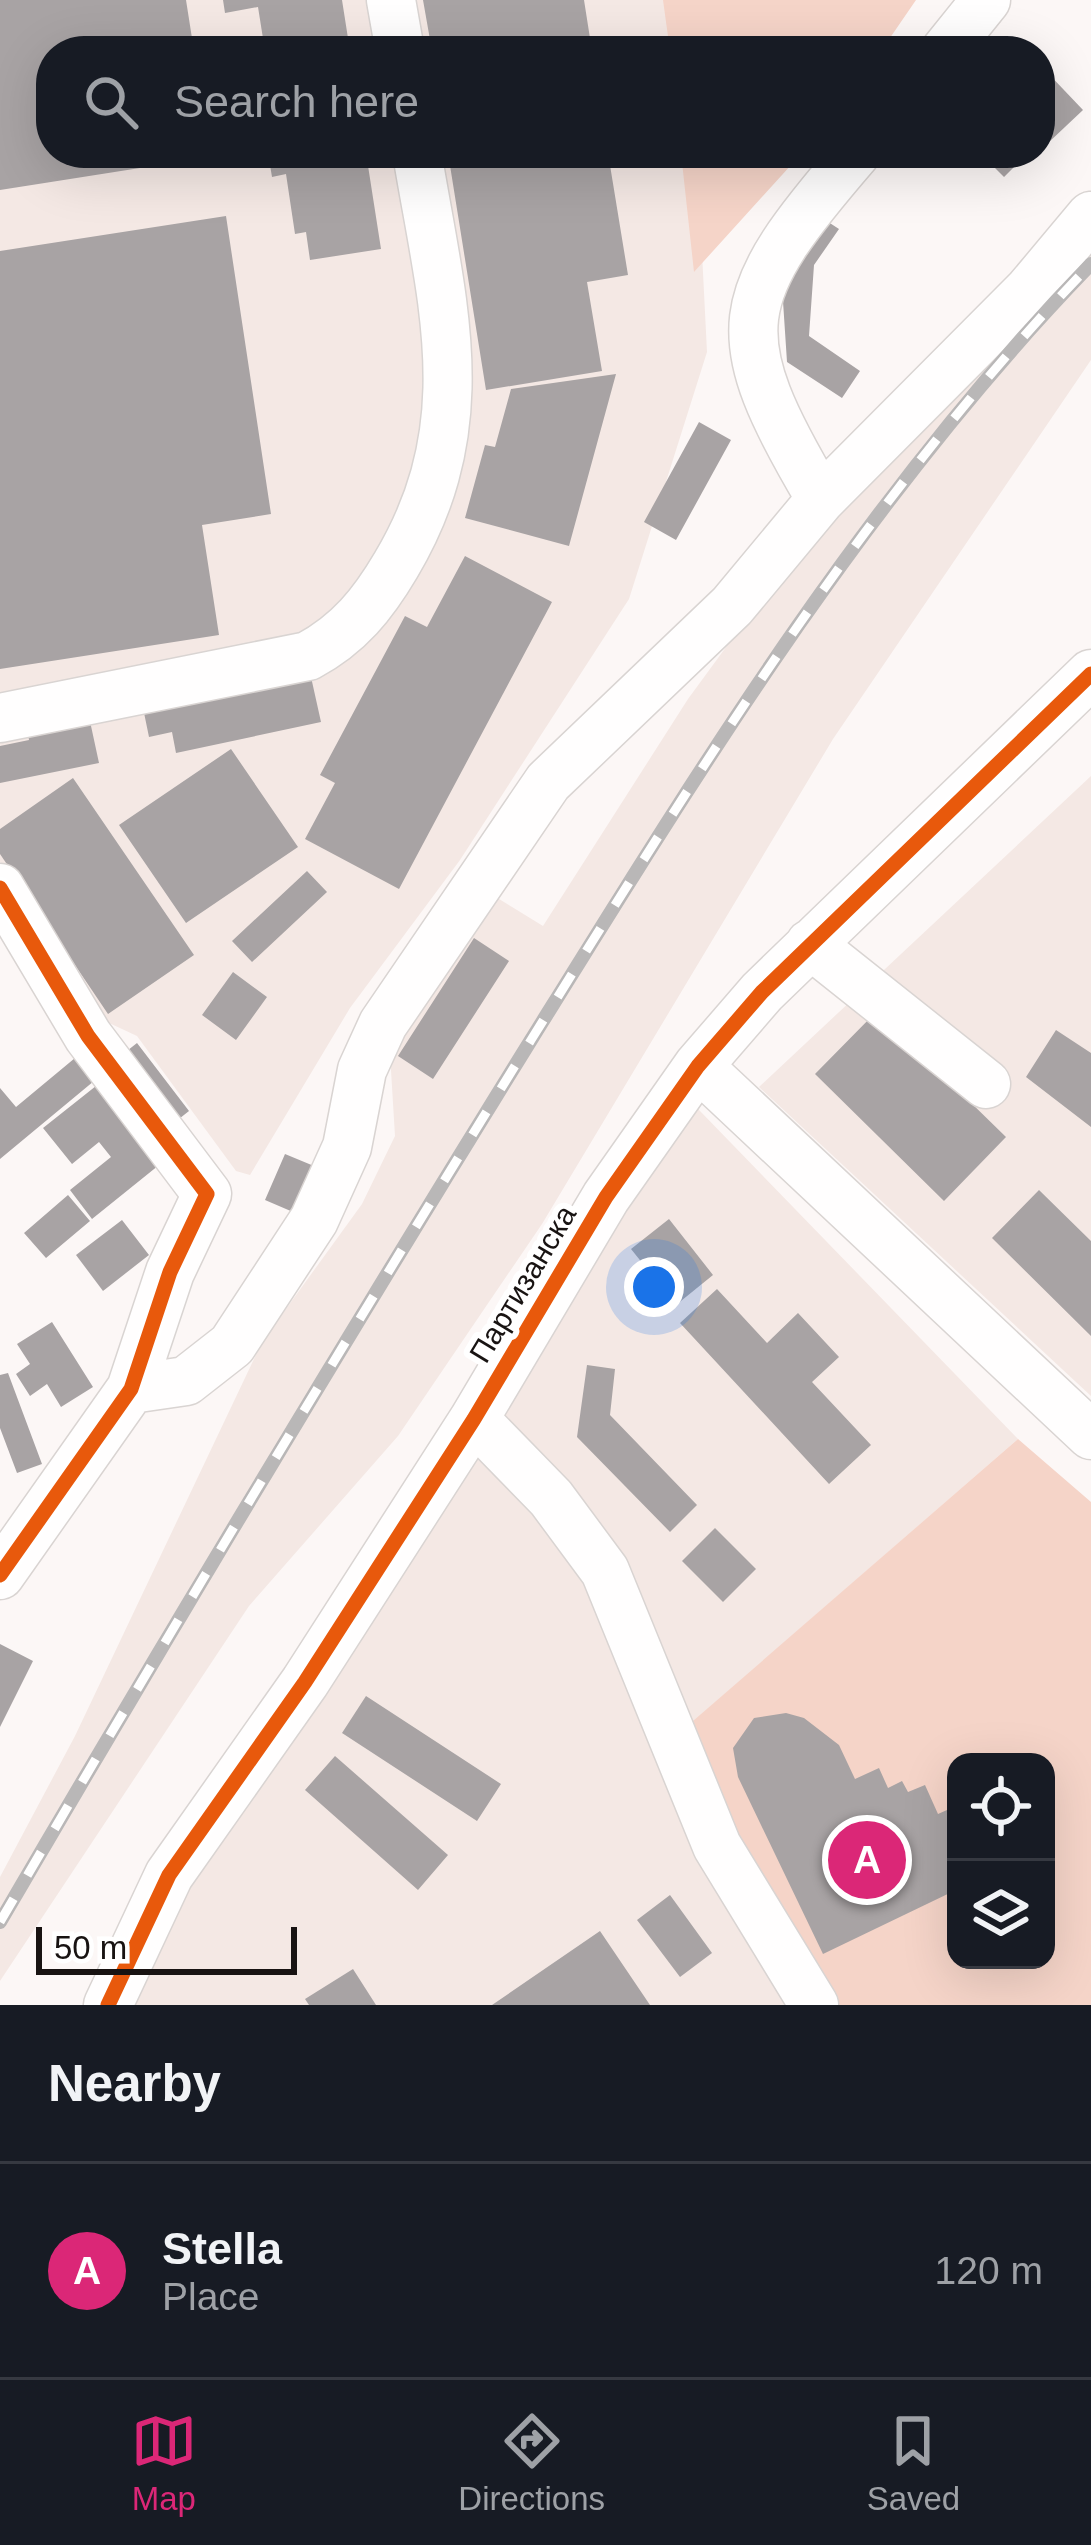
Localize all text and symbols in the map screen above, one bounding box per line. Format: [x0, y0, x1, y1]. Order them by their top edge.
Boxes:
search box [36, 36, 1055, 168]
icon: search [78, 69, 144, 135]
text: Search here [174, 76, 419, 127]
street label: Партизанска [463, 1199, 583, 1368]
your location [624, 1257, 684, 1317]
map controls [947, 1753, 1055, 1969]
button: locate [947, 1753, 1055, 1861]
pin: A [828, 1815, 906, 1905]
button: layers [947, 1861, 1055, 1969]
scale bar [36, 1921, 297, 1974]
text: 50 m [54, 1929, 127, 1966]
text: Nearby [48, 2055, 221, 2112]
text: Stella [162, 2223, 282, 2274]
text: A [73, 2249, 101, 2292]
text: 120 m [935, 2249, 1043, 2292]
text: Place [162, 2275, 260, 2318]
tab: Map [131, 2408, 197, 2518]
tab: Directions [458, 2408, 605, 2518]
tab: Saved [867, 2408, 960, 2518]

